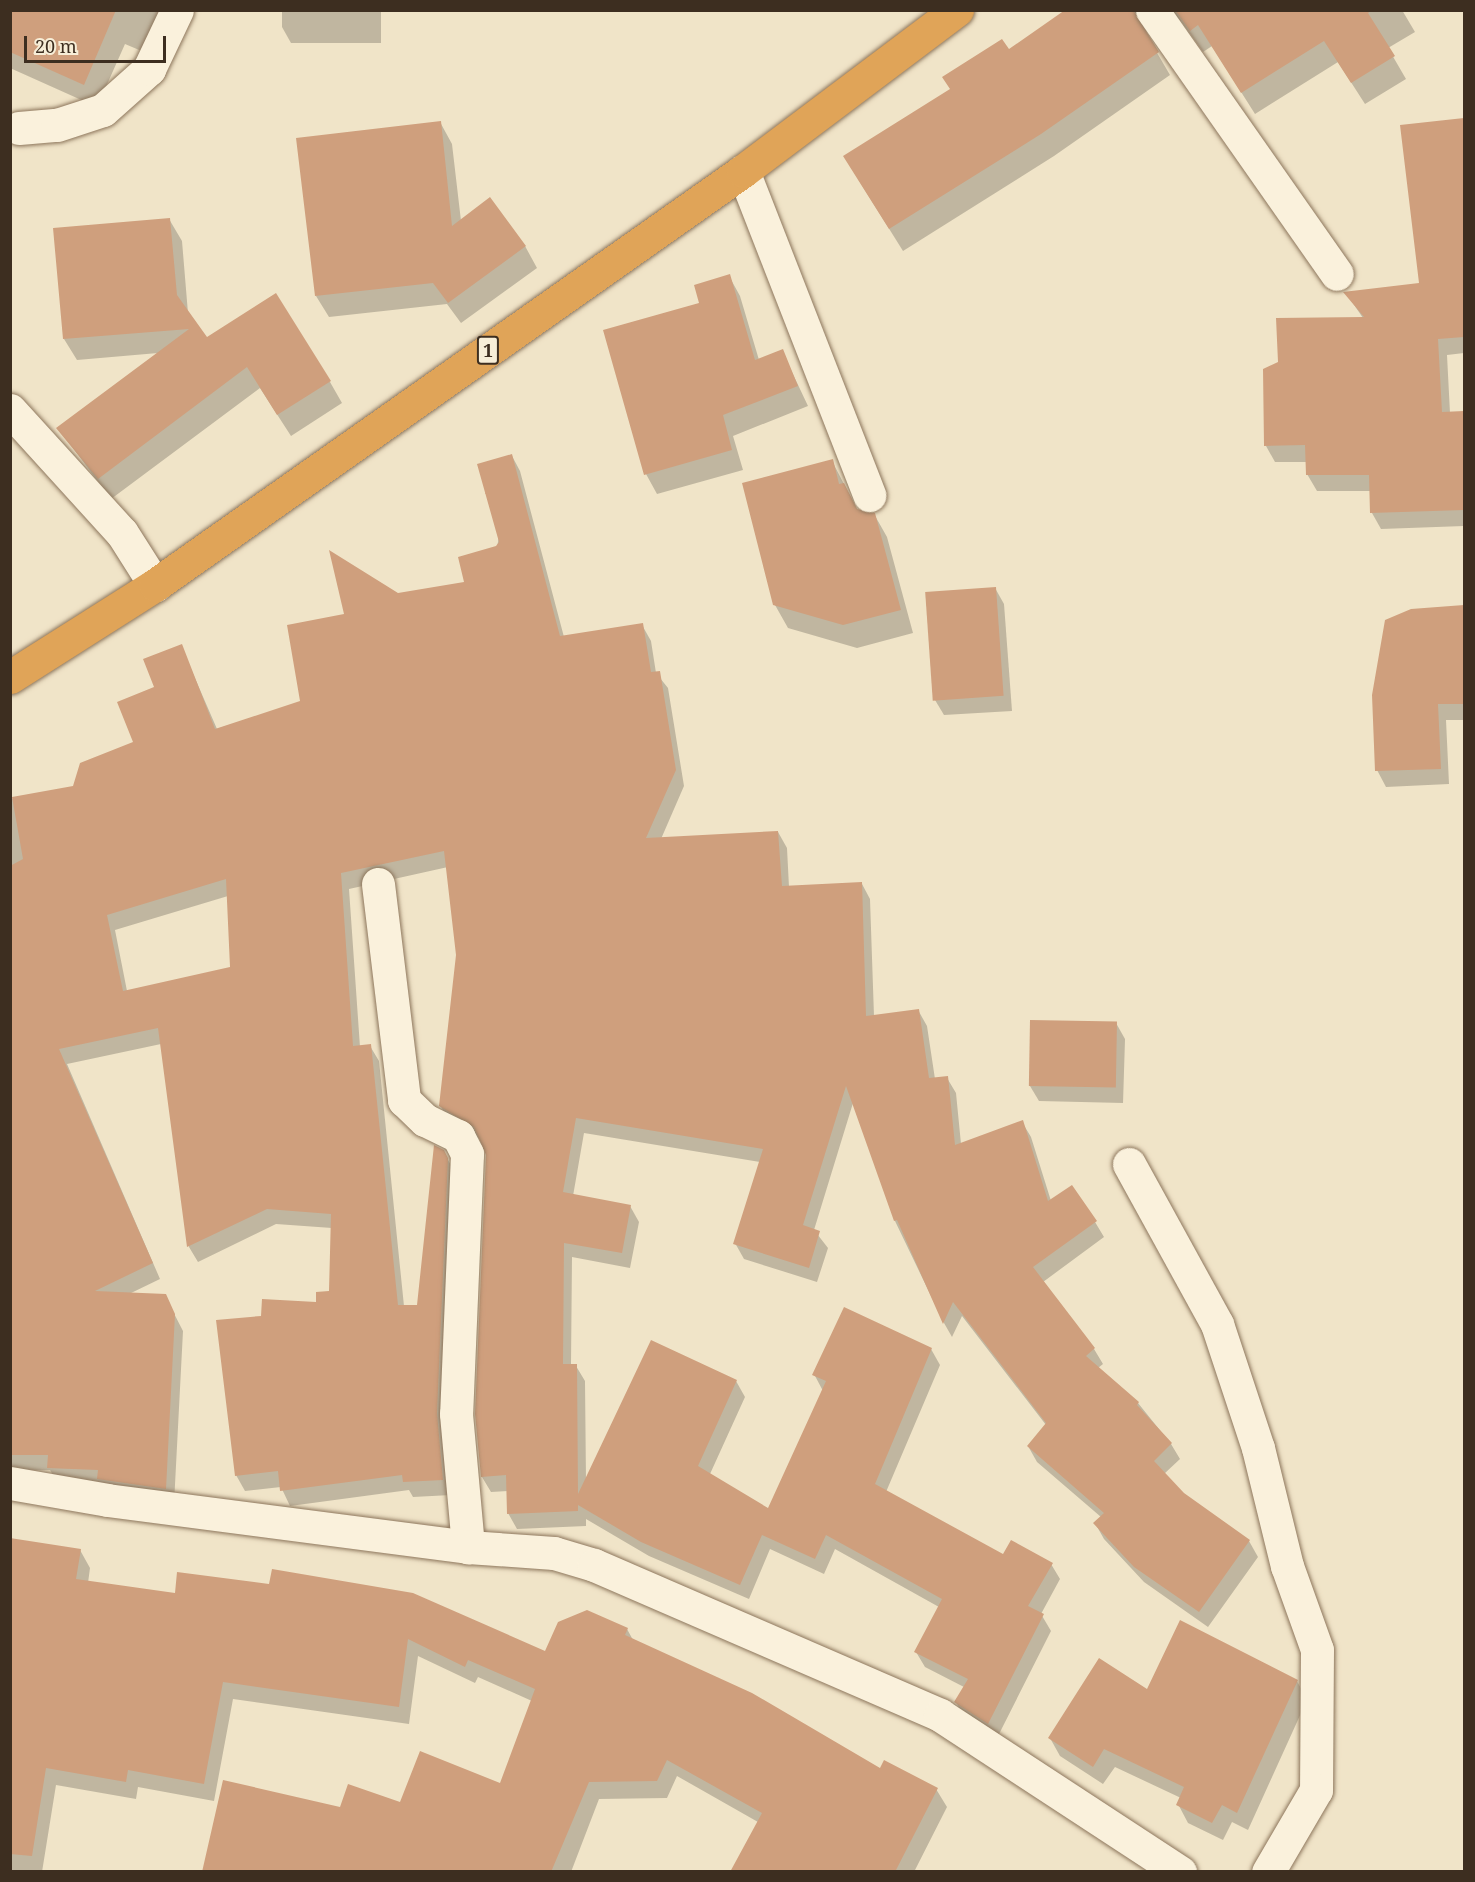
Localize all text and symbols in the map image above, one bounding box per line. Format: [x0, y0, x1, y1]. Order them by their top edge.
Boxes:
scale bar [27, 24, 170, 62]
text: 20 m [35, 34, 77, 58]
road number: 1 [476, 335, 500, 365]

